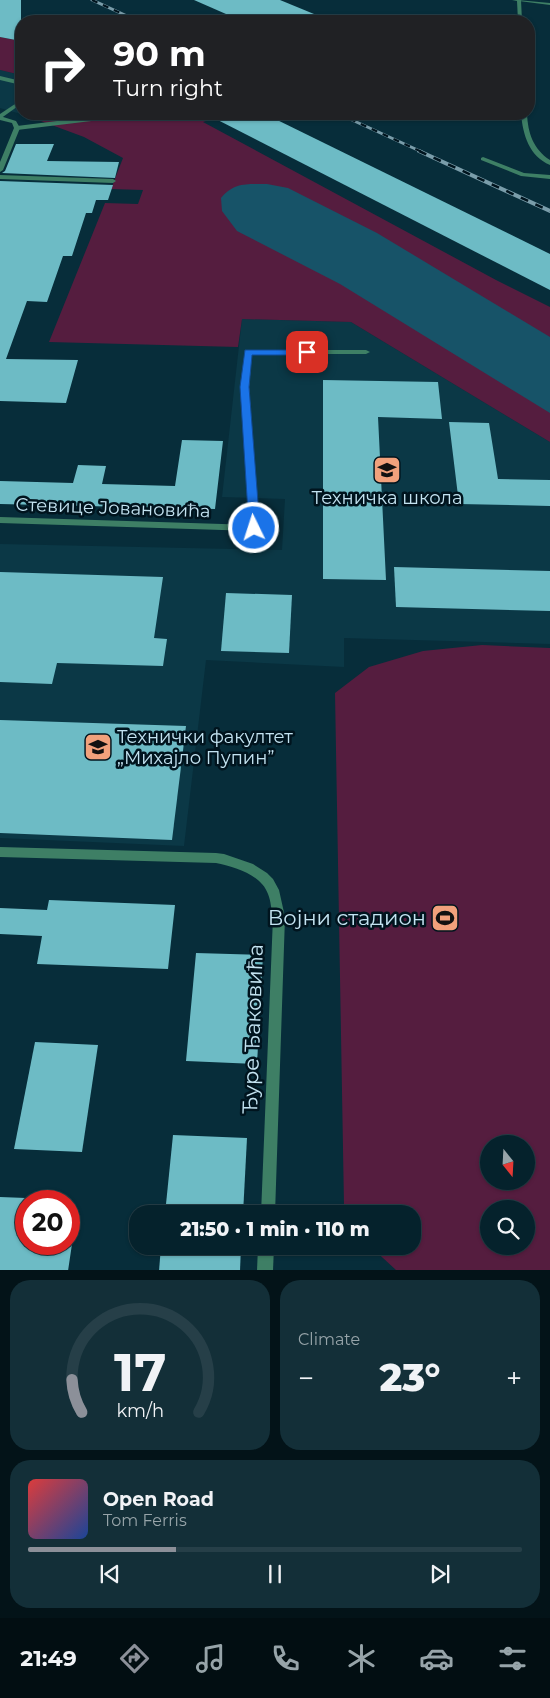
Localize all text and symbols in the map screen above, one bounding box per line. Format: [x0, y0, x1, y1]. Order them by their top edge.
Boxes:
text: 90 m [113, 32, 206, 75]
icon: right [30, 35, 95, 100]
text: Turn right [113, 75, 223, 102]
pin [286, 331, 328, 373]
icon: arrive [293, 338, 321, 366]
school or university icon: Техничка школа [372, 455, 402, 485]
place label: Техничка школа [312, 487, 462, 509]
street label: Стевице Јовановића [15, 494, 211, 522]
position arrow [227, 501, 279, 553]
place label: Технички факултет „Михајло Пупин” [117, 726, 293, 769]
school or university icon: Технички факултет „Михајло Пупин” [83, 732, 113, 762]
sports icon: Војни стадион [430, 903, 460, 933]
place label: Војни стадион [268, 905, 426, 930]
street label: Ђуре Ђаковића [237, 943, 268, 1114]
north arrow [480, 1135, 535, 1190]
map controls [480, 1135, 535, 1255]
speed limit sign: 20 [15, 1190, 80, 1255]
button: search [480, 1200, 535, 1255]
text: 21:50 · 1 min · 110 m [180, 1218, 370, 1241]
text: Climate [298, 1330, 360, 1349]
text: 17 [114, 1341, 166, 1404]
text: 23° [380, 1354, 440, 1401]
text: − [298, 1361, 314, 1395]
text: + [506, 1361, 522, 1395]
text: km/h [116, 1400, 164, 1421]
text: Open Road [103, 1488, 214, 1511]
text: Tom Ferris [103, 1511, 187, 1530]
icon: previous [96, 1560, 124, 1588]
icon: pause [261, 1560, 289, 1588]
icon: next [426, 1560, 454, 1588]
icon: directions [117, 1641, 152, 1676]
icon: music [193, 1641, 228, 1676]
icon: phone [268, 1641, 303, 1676]
icon: climate [344, 1641, 379, 1676]
icon: car [419, 1641, 454, 1676]
icon: filters [495, 1641, 530, 1676]
text: 21:49 [20, 1645, 77, 1672]

